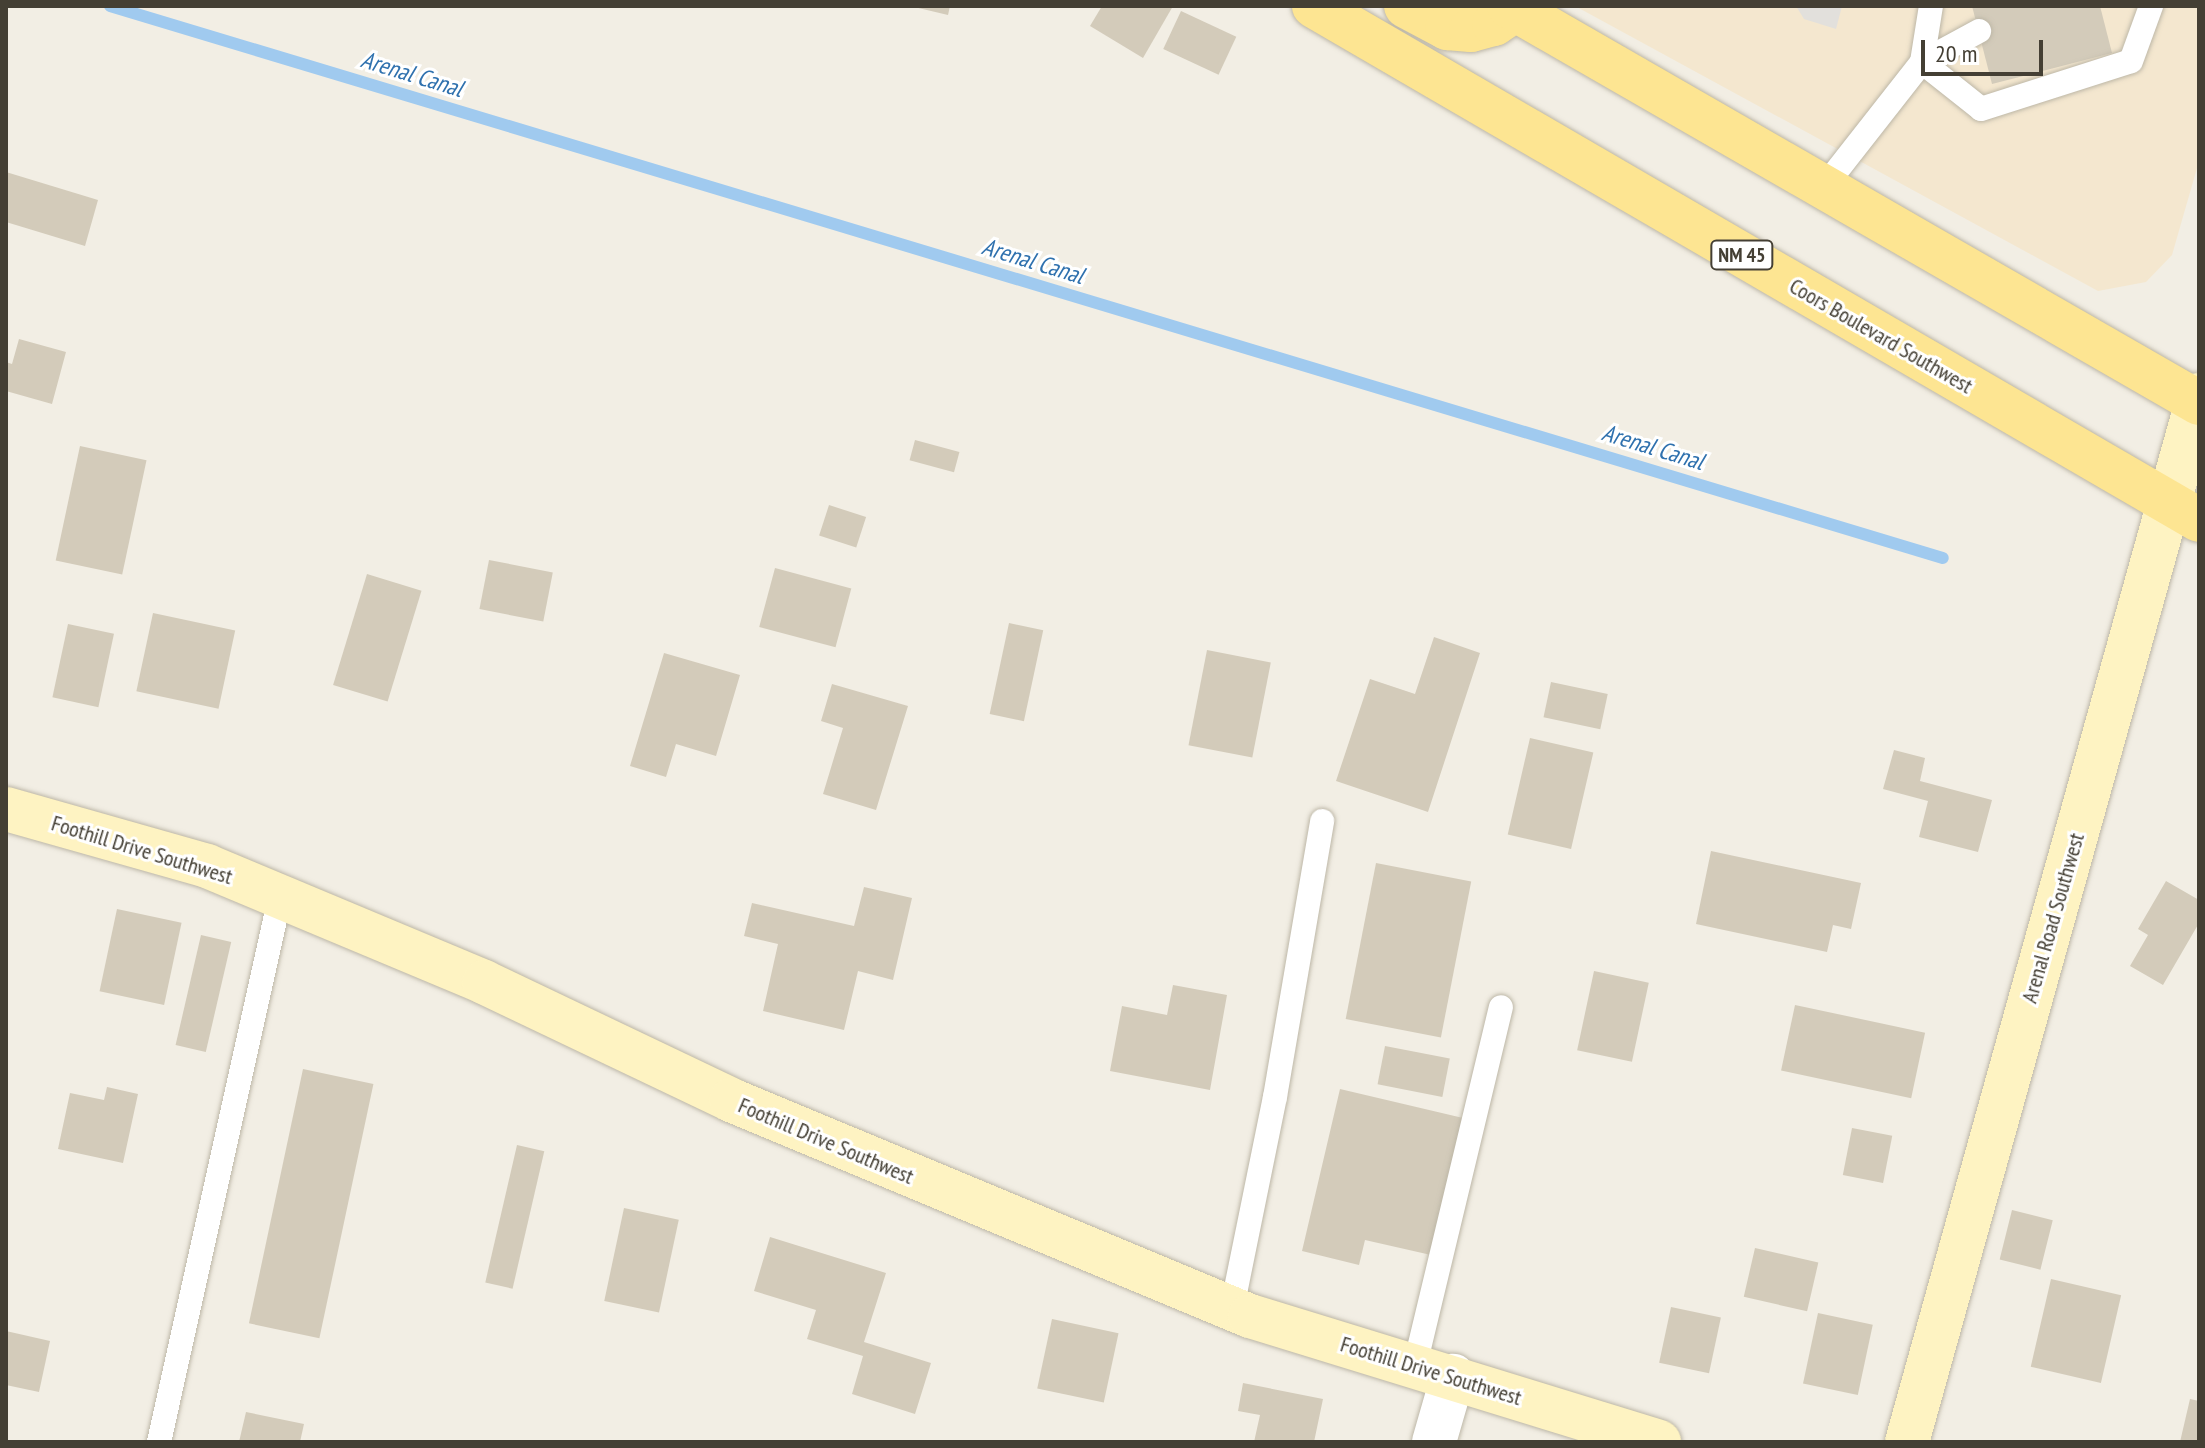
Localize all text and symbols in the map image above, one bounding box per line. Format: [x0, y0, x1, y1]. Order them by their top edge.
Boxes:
scale bar [1925, 24, 2047, 74]
text: 20 m [1935, 38, 1977, 69]
water label: Arenal Canal [358, 45, 466, 103]
water label: Arenal Canal [979, 232, 1087, 290]
road number: NM 45 [1710, 239, 1774, 271]
street label: Coors Boulevard Southwest [1785, 273, 1977, 399]
water label: Arenal Canal [1599, 418, 1707, 476]
street label: Foothill Drive Southwest [48, 810, 236, 890]
street label: Arenal Road Southwest [2016, 830, 2090, 1006]
street label: Foothill Drive Southwest [734, 1092, 918, 1190]
street label: Foothill Drive Southwest [1337, 1331, 1525, 1411]

